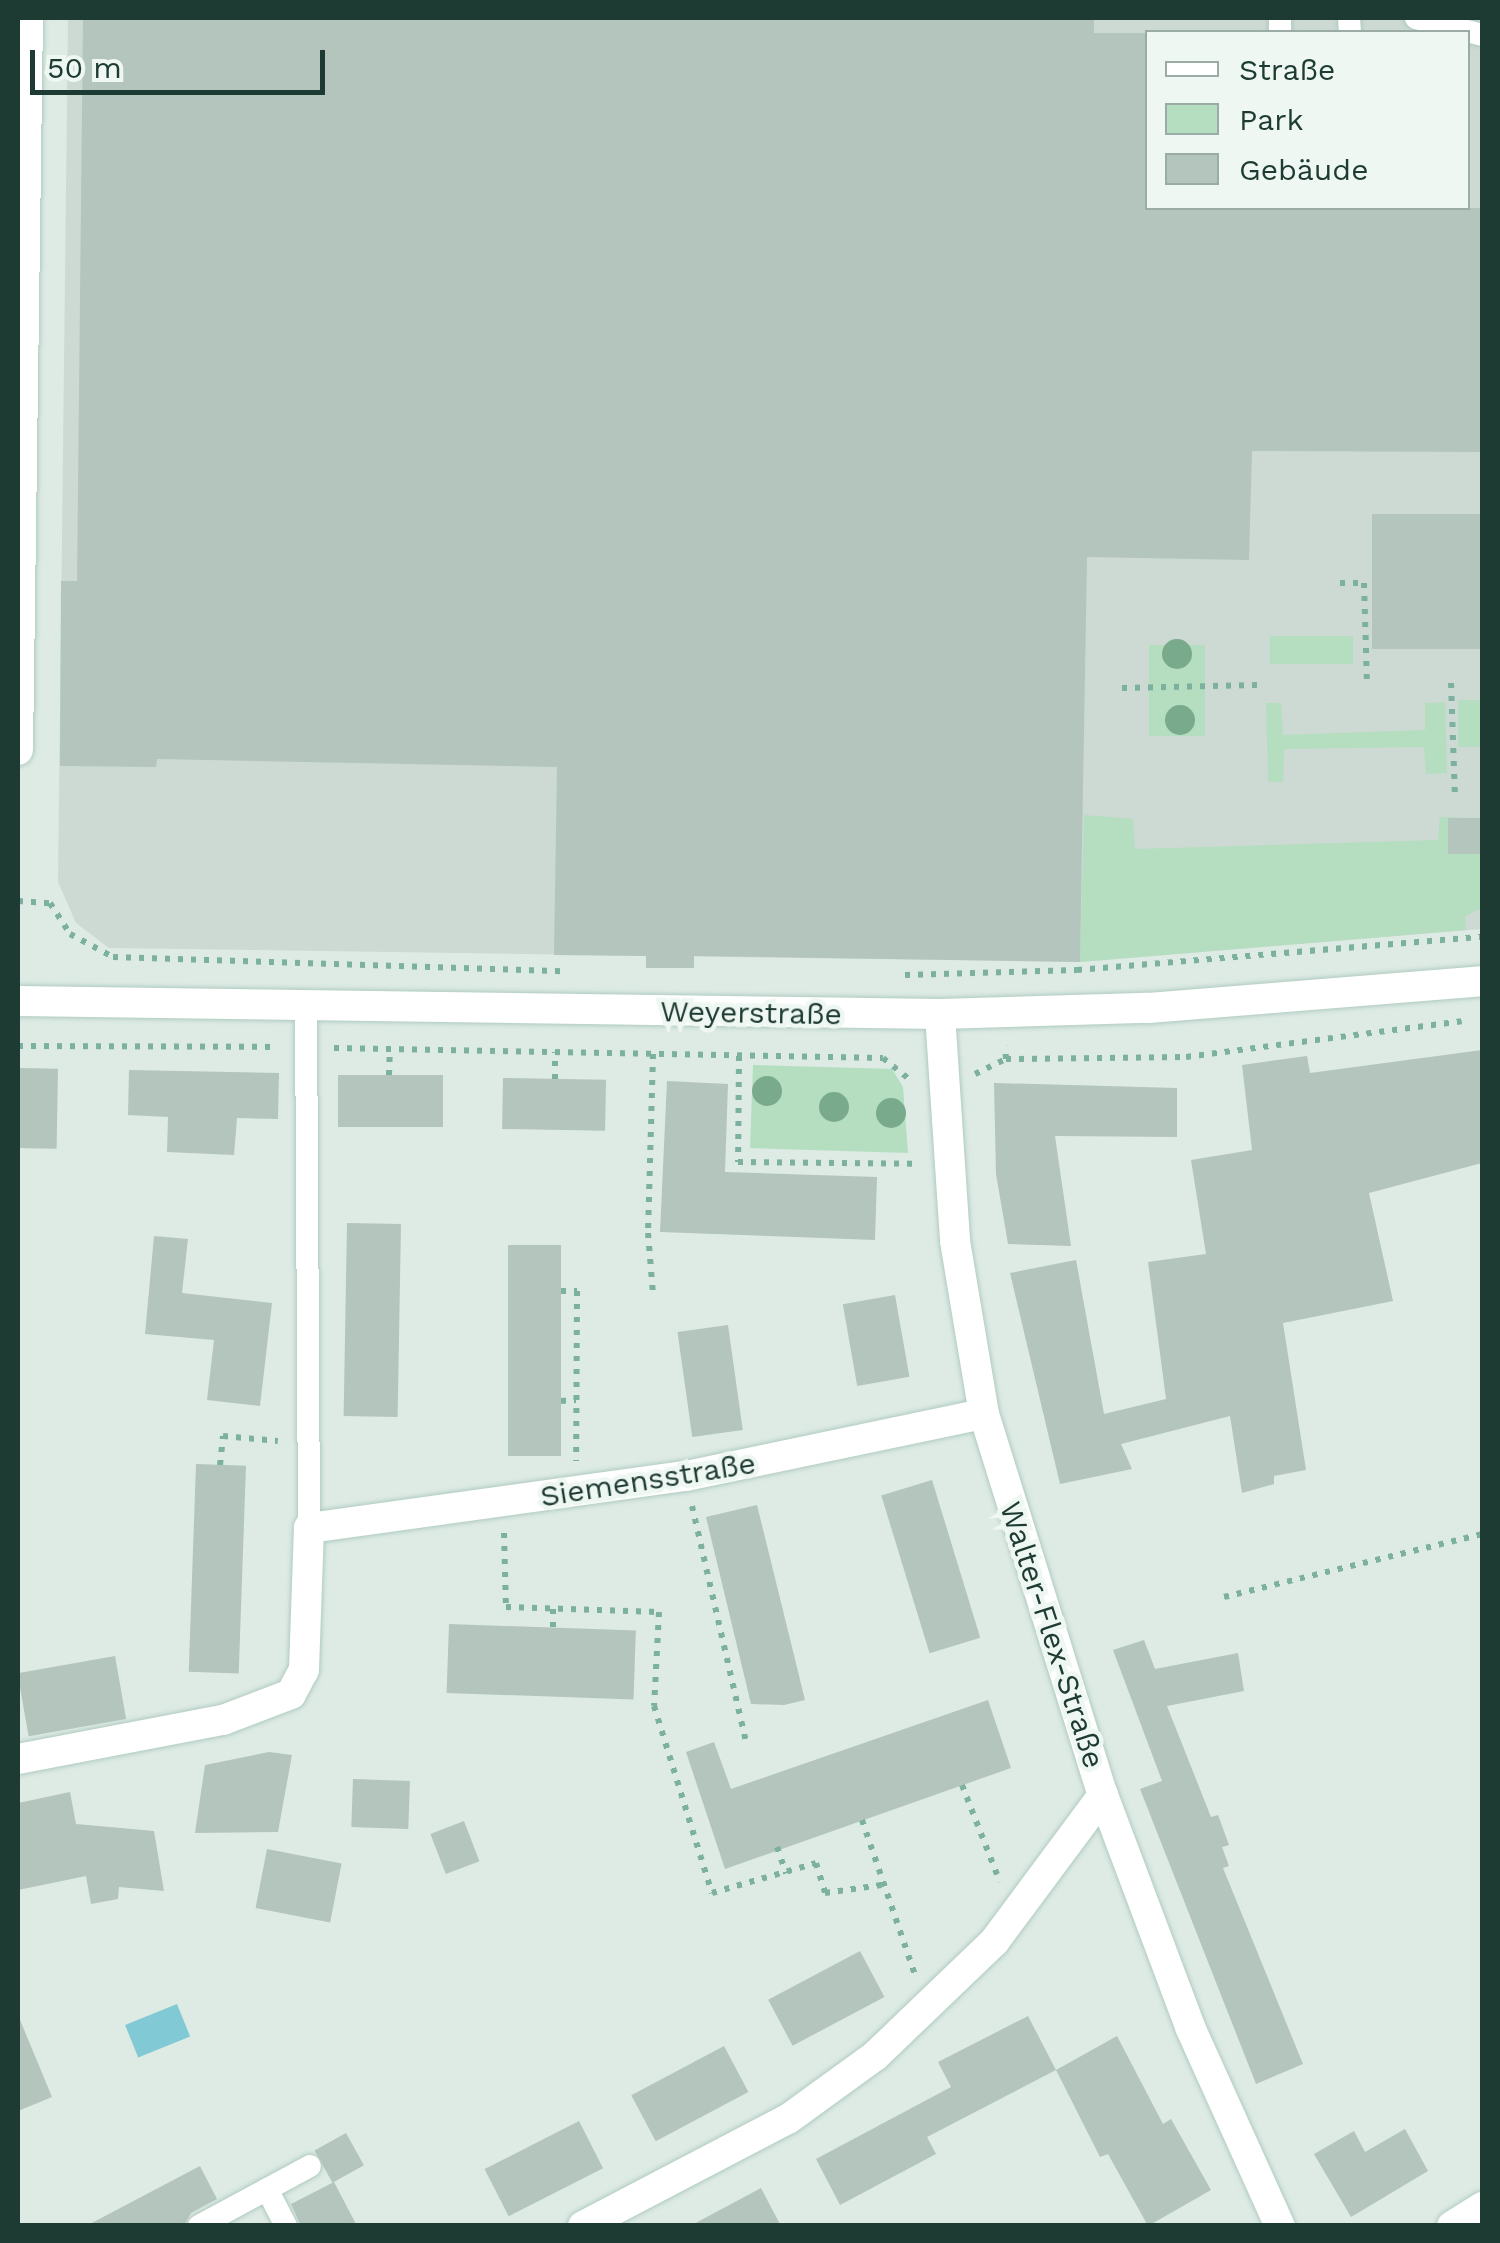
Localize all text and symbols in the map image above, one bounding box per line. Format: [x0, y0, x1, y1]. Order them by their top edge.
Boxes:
scale bar [35, 30, 330, 92]
legend [1145, 30, 1470, 210]
text: 50 m [47, 50, 122, 85]
text: Straße [1239, 52, 1335, 87]
text: Park [1239, 102, 1304, 137]
text: Gebäude [1239, 152, 1368, 187]
street label: Weyerstraße [660, 993, 842, 1033]
street label: Siemensstraße [538, 1445, 758, 1515]
street label: Walter-Flex-Straße [992, 1497, 1112, 1773]

